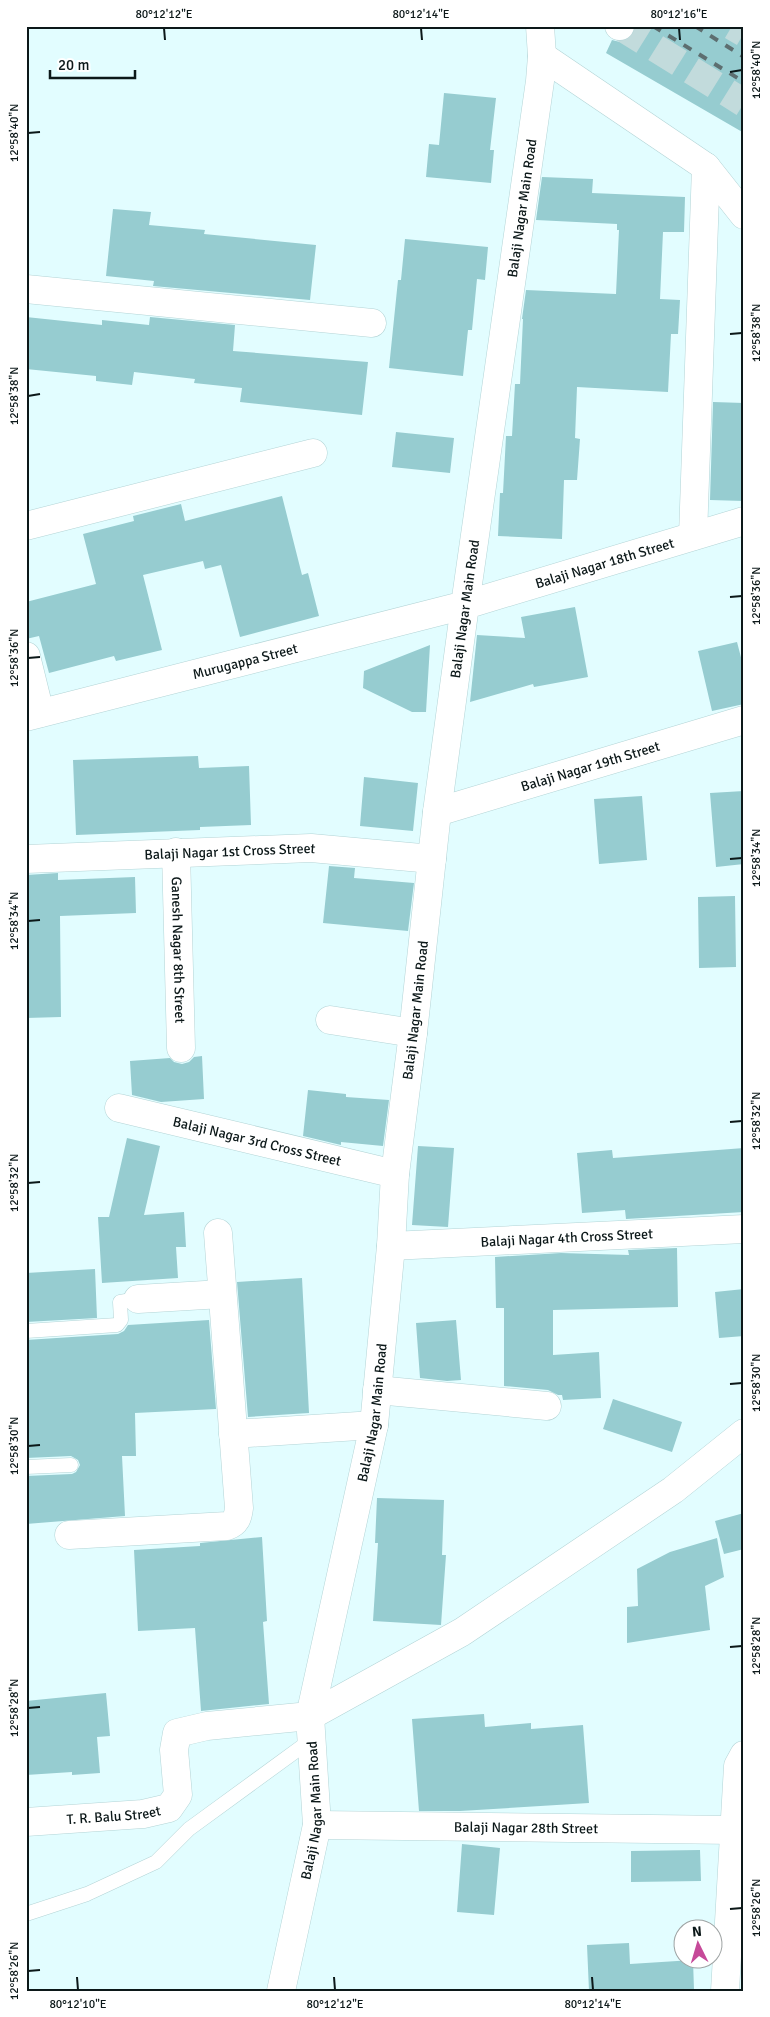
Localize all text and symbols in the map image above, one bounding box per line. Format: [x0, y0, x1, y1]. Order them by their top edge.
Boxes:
text: 80°12'12"E [135, 7, 193, 22]
text: 80°12'14"E [392, 7, 450, 22]
text: 80°12'16"E [650, 7, 708, 22]
text: 12°58'40"N [749, 41, 764, 99]
scale bar [50, 48, 135, 80]
text: 20 m [58, 56, 89, 74]
text: 12°58'40"N [7, 104, 22, 162]
street label: Balaji Nagar Main Road [503, 138, 540, 279]
text: 12°58'38"N [749, 304, 764, 362]
text: 12°58'38"N [7, 367, 22, 425]
street label: Balaji Nagar 18th Street [533, 534, 676, 592]
street label: Balaji Nagar Main Road [447, 539, 483, 679]
text: 12°58'36"N [749, 567, 764, 625]
text: 12°58'36"N [7, 629, 22, 687]
street label: Murugappa Street [191, 640, 299, 683]
street label: Balaji Nagar 19th Street [519, 737, 662, 795]
text: 12°58'34"N [749, 829, 764, 887]
street label: Balaji Nagar 1st Cross Street [144, 839, 316, 863]
street label: Ganesh Nagar 8th Street [168, 876, 189, 1024]
text: 12°58'34"N [7, 892, 22, 950]
street label: Balaji Nagar Main Road [399, 940, 431, 1081]
text: 12°58'32"N [749, 1092, 764, 1150]
street label: Balaji Nagar 3rd Cross Street [171, 1113, 343, 1169]
text: 12°58'32"N [7, 1154, 22, 1212]
street label: Balaji Nagar 4th Cross Street [480, 1225, 654, 1250]
street label: Balaji Nagar Main Road [353, 1343, 390, 1483]
text: 12°58'30"N [749, 1354, 764, 1412]
text: 12°58'30"N [7, 1417, 22, 1475]
text: 12°58'28"N [749, 1617, 764, 1675]
text: 12°58'28"N [7, 1679, 22, 1737]
street label: Balaji Nagar Main Road [297, 1741, 326, 1881]
street label: T. R. Balu Street [66, 1802, 163, 1828]
street label: Balaji Nagar 28th Street [454, 1818, 598, 1837]
text: 12°58'26"N [749, 1879, 764, 1937]
north arrow [672, 1920, 722, 1970]
text: N [691, 1923, 703, 1940]
text: 12°58'26"N [7, 1942, 22, 2000]
text: 80°12'10"E [49, 1997, 107, 2012]
text: 80°12'12"E [306, 1997, 364, 2012]
text: 80°12'14"E [564, 1997, 622, 2012]

